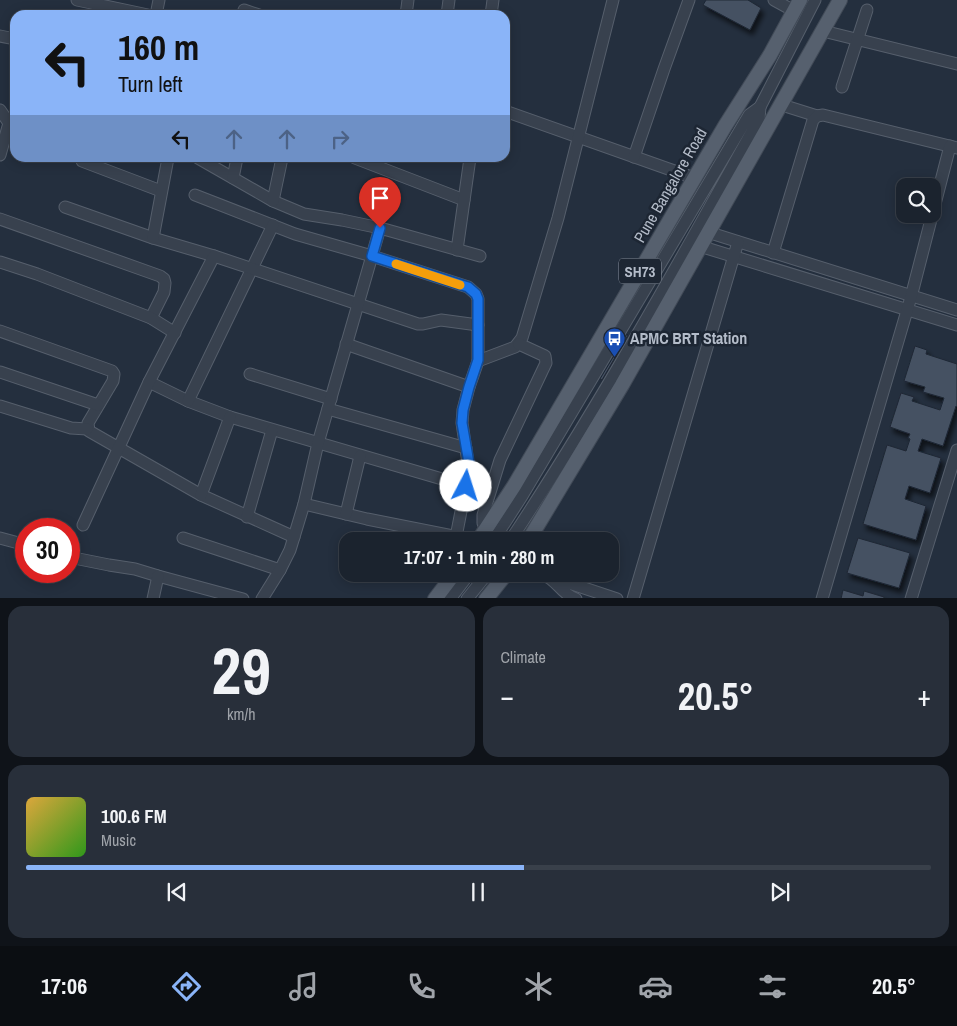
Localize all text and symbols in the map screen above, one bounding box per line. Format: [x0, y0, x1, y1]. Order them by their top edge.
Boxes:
text: 160 m [118, 24, 199, 71]
icon: left [35, 30, 100, 95]
text: Turn left [118, 69, 183, 99]
street label: Pune Bangalore Road [628, 124, 712, 246]
icon: left [167, 125, 195, 153]
icon: ahead [220, 125, 248, 153]
icon: ahead [273, 125, 301, 153]
icon: right [326, 125, 354, 153]
pin [359, 177, 401, 228]
map controls [896, 178, 941, 223]
button: search [896, 178, 941, 223]
icon: arrive [366, 184, 394, 212]
road number: SH73 [619, 258, 661, 284]
bus stop icon: APMC BRT Station [602, 326, 626, 357]
place label: APMC BRT Station [630, 327, 747, 349]
position arrow [439, 459, 491, 511]
speed limit sign: 30 [15, 518, 80, 583]
text: 17:07 · 1 min · 280 m [404, 544, 554, 570]
text: 29 [212, 627, 271, 714]
text: Climate [501, 646, 546, 668]
text: 20.5° [678, 671, 754, 722]
text: − [501, 677, 514, 715]
text: + [918, 677, 931, 715]
text: km/h [227, 703, 255, 725]
text: 100.6 FM [101, 803, 167, 829]
text: Music [101, 829, 136, 851]
icon: previous [163, 878, 191, 906]
icon: pause [464, 878, 492, 906]
icon: next [766, 878, 794, 906]
icon: directions [169, 969, 204, 1004]
icon: music [286, 969, 321, 1004]
icon: phone [404, 969, 439, 1004]
icon: climate [521, 969, 556, 1004]
icon: car [638, 969, 673, 1004]
icon: filters [755, 969, 790, 1004]
text: 17:06 [41, 971, 87, 1001]
text: 20.5° [872, 971, 916, 1001]

